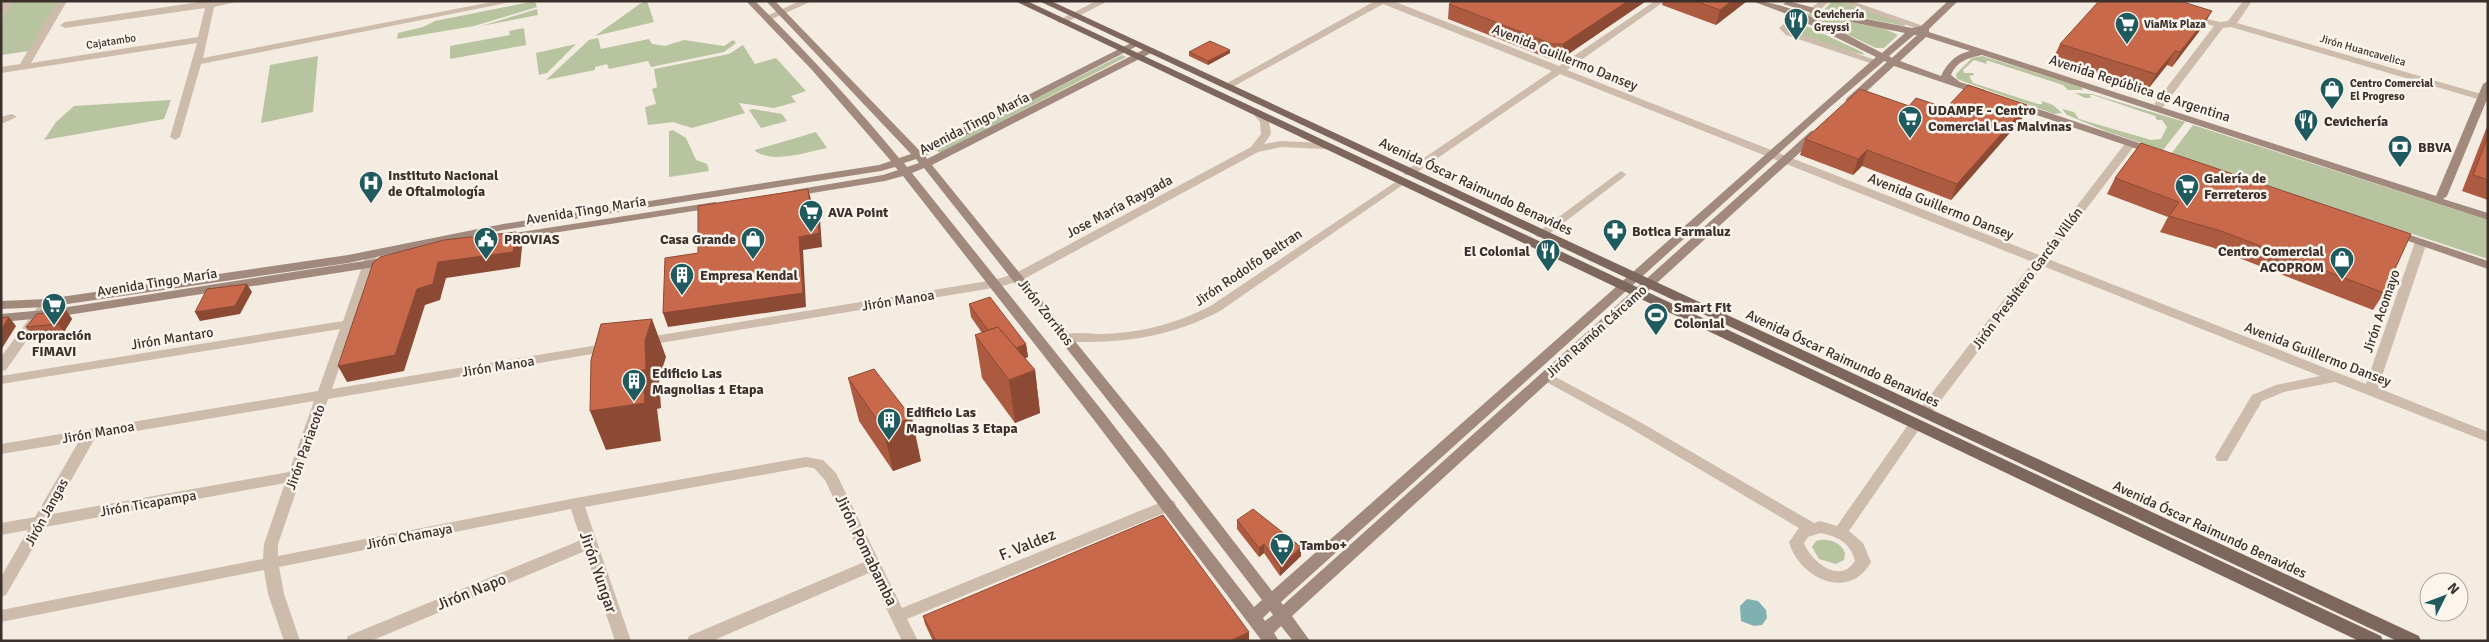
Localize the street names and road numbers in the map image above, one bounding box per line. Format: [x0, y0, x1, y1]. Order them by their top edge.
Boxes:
street label: Avenida Guillermo Dansey [1489, 20, 1641, 95]
street label: Cajatambo [85, 31, 137, 52]
street label: Jirón Huancavelica [2318, 32, 2408, 69]
street label: Avenida República de Argentina [2047, 51, 2233, 126]
street label: Avenida Tingo María [916, 88, 1032, 159]
street label: Avenida Óscar Raimundo Benavides [1376, 134, 1575, 239]
street label: Avenida Guillermo Dansey [1865, 169, 2017, 244]
street label: Jose María Raygada [1063, 171, 1175, 242]
street label: Avenida Tingo María [525, 193, 647, 228]
street label: Jirón Presbítero García Villón [1968, 204, 2086, 353]
street label: Jirón Rodolfo Beltran [1191, 225, 1305, 310]
street label: Avenida Tingo María [96, 265, 218, 300]
street label: Jirón Acomayo [2359, 267, 2404, 355]
street label: Jirón Zorritos [1014, 275, 1077, 349]
street label: Jirón Ramón Cárcamo [1542, 282, 1650, 381]
street label: Jirón Manoa [861, 286, 936, 315]
street label: Avenida Óscar Raimundo Benavides [1743, 306, 1942, 411]
street label: Avenida Guillermo Dansey [2242, 319, 2394, 390]
street label: Jirón Mantaro [130, 324, 214, 353]
street label: Jirón Manoa [461, 352, 536, 381]
street label: Jirón Pariacoto [282, 402, 329, 492]
street label: Jirón Manoa [60, 418, 136, 447]
street label: Jirón Jangas [21, 476, 72, 549]
street label: Avenida Óscar Raimundo Benavides [2110, 477, 2309, 582]
street label: Jirón Ticapampa [99, 487, 198, 520]
street label: Jirón Pomabamba [831, 492, 902, 609]
street label: Jirón Chamaya [364, 520, 454, 553]
street label: F. Valdez [996, 525, 1059, 565]
street label: Jirón Yungar [575, 529, 621, 616]
street label: Jirón Napo [434, 569, 509, 615]

